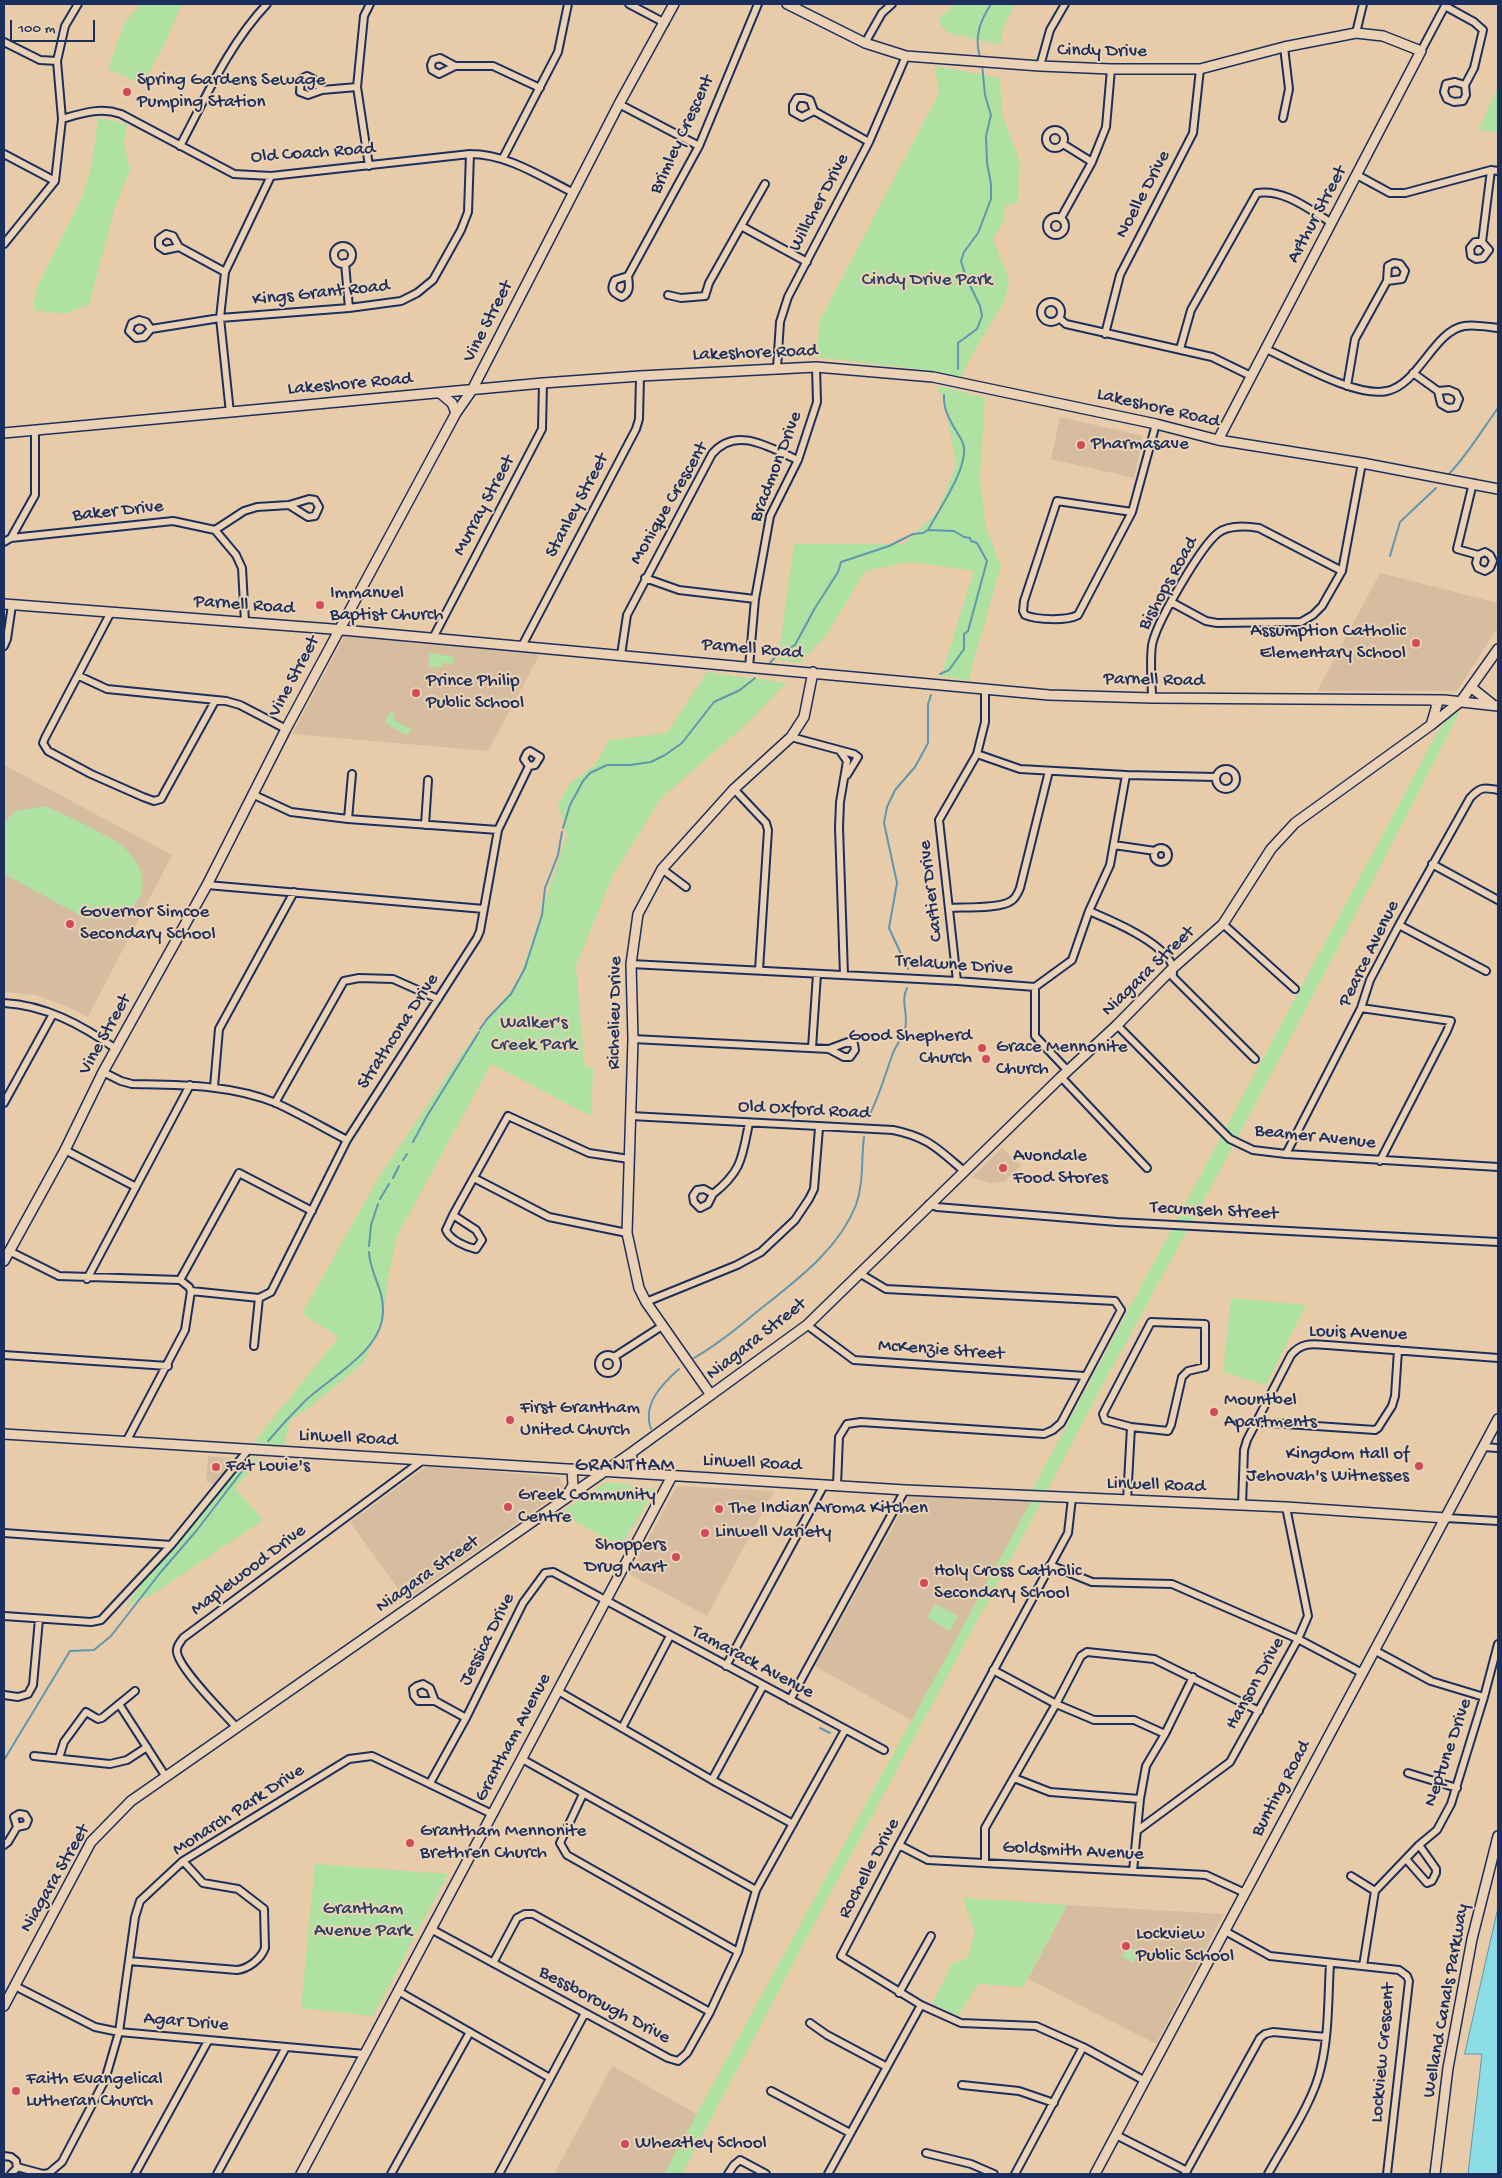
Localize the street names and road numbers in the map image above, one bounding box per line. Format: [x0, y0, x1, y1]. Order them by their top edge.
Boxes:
street label: Cindy Drive [1057, 40, 1147, 64]
street label: Brimley Crescent [645, 72, 721, 198]
street label: Old Coach Road [250, 138, 376, 170]
street label: Noelle Drive [1111, 147, 1177, 243]
street label: Willcher Drive [785, 150, 855, 256]
street label: Arthur Street [1283, 163, 1353, 267]
street label: Kings Grant Road [251, 275, 391, 313]
street label: Vine Street [459, 277, 519, 367]
street label: Lakeshore Road [692, 340, 818, 368]
street label: Lakeshore Road [287, 368, 413, 402]
street label: Lakeshore Road [1094, 384, 1222, 434]
street label: Bradmon Drive [745, 409, 809, 525]
street label: Monique Crescent [626, 439, 714, 569]
street label: Stanley Street [541, 450, 615, 562]
street label: Murray Street [449, 452, 521, 560]
street label: Baker Drive [71, 496, 165, 528]
street label: Bishops Road [1134, 533, 1204, 635]
street label: Parnell Road [193, 591, 295, 621]
street label: Vine Street [264, 632, 326, 722]
street label: Parnell Road [701, 634, 803, 666]
street label: Parnell Road [1103, 669, 1205, 693]
street label: Cartier Drive [914, 839, 950, 943]
street label: Pearce Avenue [1334, 897, 1406, 1011]
street label: Niagara Street [1098, 922, 1200, 1022]
street label: Trelawne Drive [894, 951, 1014, 981]
street label: Richelieu Drive [604, 956, 628, 1070]
street label: Strathcona Drive [353, 970, 445, 1094]
street label: Vine Street [75, 991, 137, 1079]
street label: Old Oxford Road [737, 1096, 871, 1126]
street label: Beamer Avenue [1253, 1120, 1377, 1156]
street label: Tecumseh Street [1149, 1197, 1279, 1227]
street label: Niagara Street [702, 1294, 812, 1386]
street label: Louis Avenue [1308, 1321, 1408, 1347]
street label: McKenzie Street [877, 1335, 1005, 1367]
street label: Linwell Road [298, 1425, 398, 1453]
street label: Linwell Road [702, 1450, 802, 1478]
street label: Linwell Road [1106, 1473, 1206, 1499]
street label: Maplewood Drive [187, 1520, 311, 1622]
street label: Niagara Street [372, 1531, 484, 1619]
street label: Jessica Drive [455, 1590, 521, 1690]
street label: Tamarack Avenue [687, 1621, 817, 1705]
street label: Hanson Drive [1221, 1634, 1291, 1734]
street label: Grantham Avenue [471, 1670, 557, 1806]
street label: Neptune Drive [1420, 1696, 1478, 1810]
street label: Bunting Road [1247, 1737, 1317, 1841]
street label: Monarch Park Drive [169, 1760, 309, 1862]
street label: Rochelle Drive [834, 1815, 906, 1923]
street label: Niagara Street [16, 1821, 96, 1937]
street label: Goldsmith Avenue [1002, 1837, 1144, 1867]
street label: Welland Canals Parkway [1419, 1902, 1475, 2100]
street label: Bessborough Drive [534, 1962, 674, 2050]
street label: Lockview Crescent [1367, 1982, 1401, 2124]
street label: Agar Drive [143, 2008, 229, 2038]

